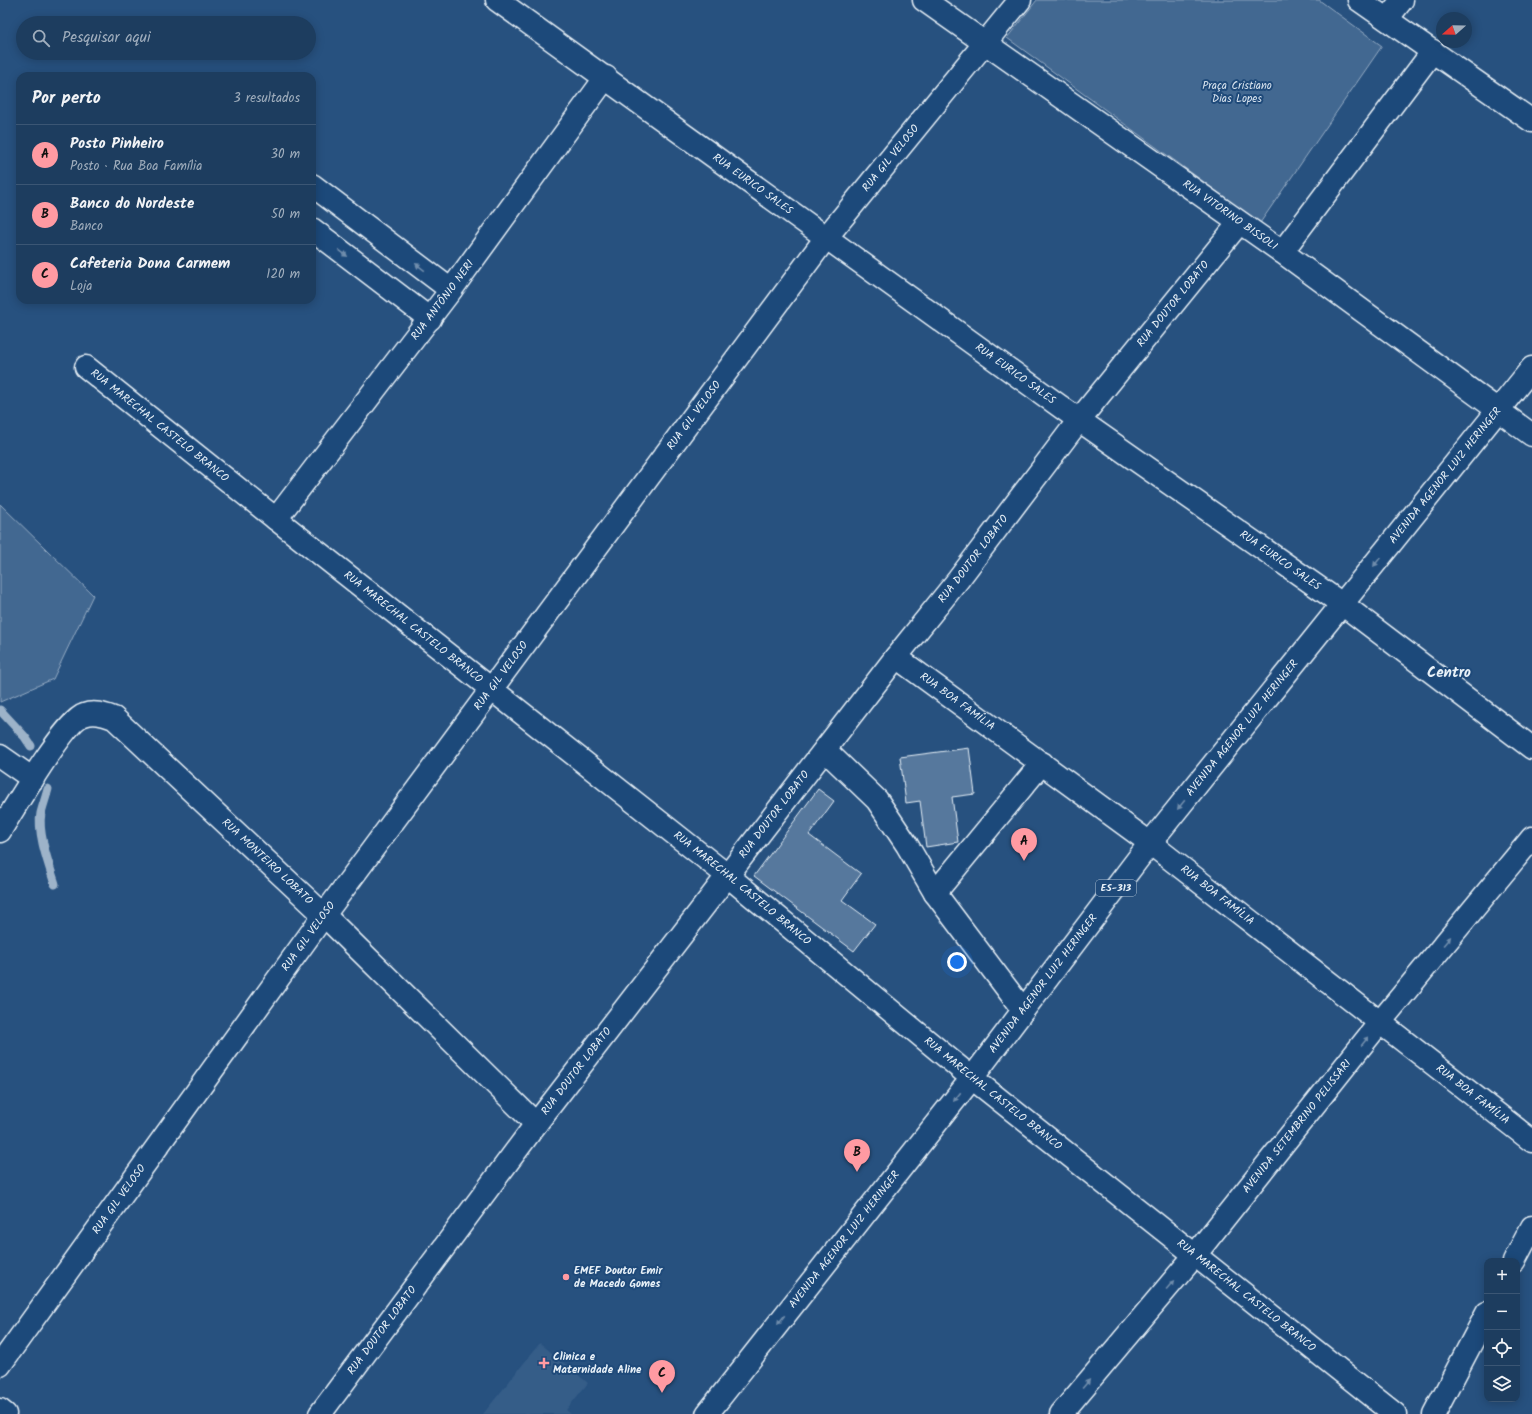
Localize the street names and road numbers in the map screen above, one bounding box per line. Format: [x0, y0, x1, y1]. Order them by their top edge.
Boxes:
street label: RUA GIL VELOSO [858, 121, 924, 196]
street label: RUA EURICO SALES [708, 149, 797, 220]
street label: RUA VITORINO BISSOLI [1179, 175, 1281, 255]
street label: RUA ANTÔNIO NERI [406, 256, 479, 344]
street label: RUA DOUTOR LOBATO [1132, 257, 1214, 351]
street label: RUA EURICO SALES [971, 339, 1059, 409]
street label: RUA MARECHAL CASTELO BRANCO [86, 365, 233, 487]
street label: RUA GIL VELOSO [662, 377, 726, 454]
street label: AVENIDA AGENOR LUIZ HERINGER [1385, 403, 1506, 548]
street label: RUA DOUTOR LOBATO [934, 511, 1013, 607]
street label: RUA EURICO SALES [1236, 526, 1324, 595]
street label: RUA MARECHAL CASTELO BRANCO [340, 567, 487, 688]
street label: RUA GIL VELOSO [469, 637, 533, 714]
street label: AVENIDA AGENOR LUIZ HERINGER [1182, 656, 1303, 801]
street label: RUA BOA FAMÍLIA [916, 668, 999, 736]
street label: RUA DOUTOR LOBATO [734, 767, 814, 863]
street label: RUA MONTEIRO LOBATO [217, 814, 317, 909]
street label: RUA MARECHAL CASTELO BRANCO [669, 827, 815, 950]
street label: RUA BOA FAMÍLIA [1176, 861, 1258, 930]
road number: ES-313 [1096, 880, 1136, 896]
street label: RUA GIL VELOSO [277, 898, 340, 975]
street label: AVENIDA AGENOR LUIZ HERINGER [984, 910, 1102, 1057]
street label: RUA DOUTOR LOBATO [537, 1023, 617, 1119]
street label: RUA MARECHAL CASTELO BRANCO [920, 1032, 1066, 1155]
street label: AVENIDA SETEMBRINO PELISSARI [1238, 1056, 1356, 1198]
street label: RUA BOA FAMÍLIA [1432, 1060, 1514, 1130]
street label: RUA GIL VELOSO [88, 1161, 151, 1238]
street label: AVENIDA AGENOR LUIZ HERINGER [784, 1167, 905, 1312]
street label: RUA MARECHAL CASTELO BRANCO [1173, 1235, 1320, 1357]
street label: RUA DOUTOR LOBATO [343, 1282, 422, 1379]

